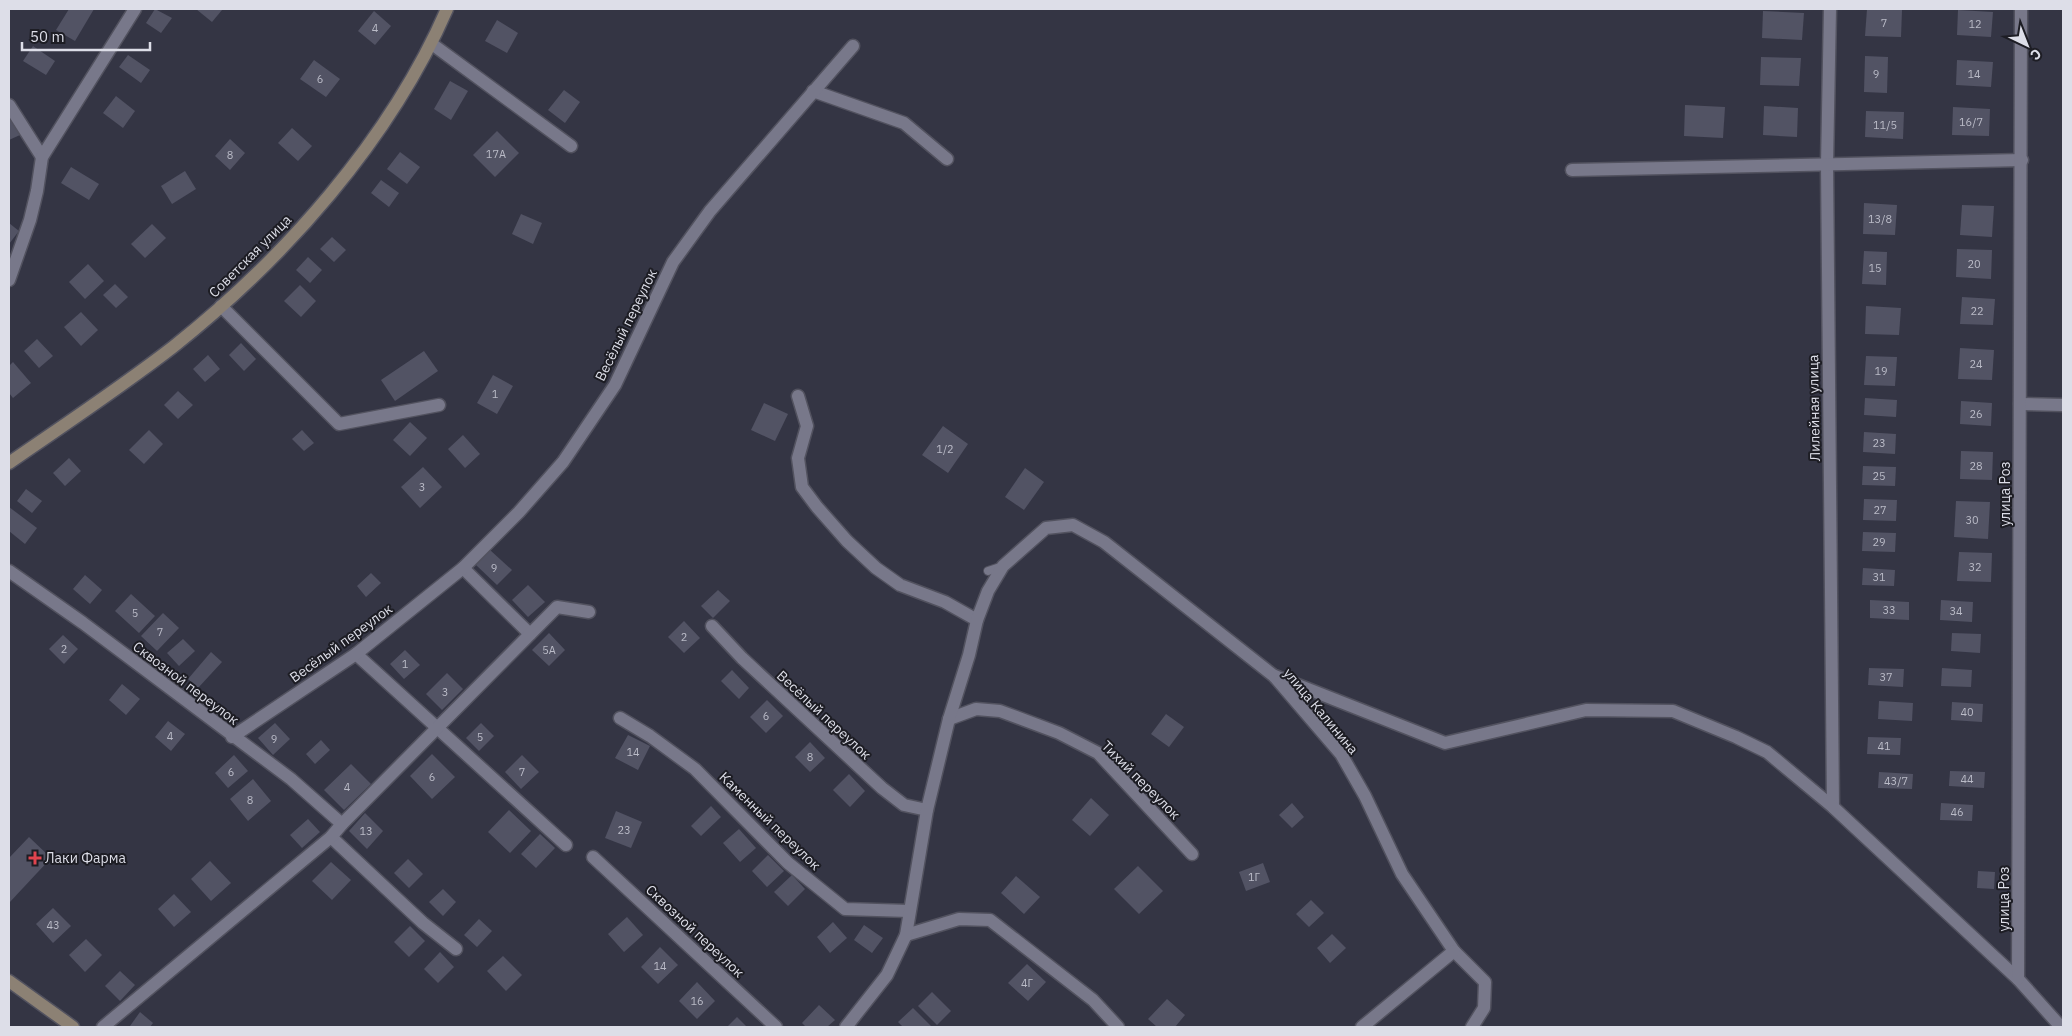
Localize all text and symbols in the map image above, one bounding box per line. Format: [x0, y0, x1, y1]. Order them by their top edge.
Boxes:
house number: 7 [1881, 16, 1887, 30]
house number: 12 [1968, 17, 1982, 31]
scale bar [22, 20, 150, 52]
north arrow [2002, 20, 2052, 70]
house number: 4 [372, 21, 379, 35]
text: 50 m [30, 27, 65, 46]
text: С [2026, 45, 2045, 64]
house number: 9 [1873, 67, 1879, 81]
house number: 14 [1967, 67, 1981, 81]
house number: 6 [317, 72, 323, 86]
house number: 16/7 [1959, 115, 1983, 129]
house number: 11/5 [1873, 118, 1897, 132]
house number: 17А [486, 147, 506, 161]
house number: 8 [227, 148, 233, 162]
street label: Советская улица [205, 210, 296, 301]
house number: 13/8 [1868, 212, 1892, 226]
house number: 20 [1967, 257, 1981, 271]
house number: 15 [1868, 261, 1882, 275]
street label: Весёлый переулок [591, 266, 661, 384]
house number: 22 [1970, 304, 1984, 318]
street label: Лилейная улица [1804, 354, 1824, 462]
house number: 24 [1969, 357, 1983, 371]
house number: 19 [1874, 364, 1888, 378]
house number: 1 [492, 387, 499, 401]
house number: 26 [1969, 407, 1983, 421]
house number: 23 [1872, 436, 1886, 450]
house number: 1/2 [936, 442, 954, 456]
house number: 28 [1969, 459, 1983, 473]
street label: улица Роз [1996, 461, 2014, 527]
house number: 25 [1872, 469, 1886, 483]
house number: 3 [419, 480, 425, 494]
house number: 27 [1873, 503, 1887, 517]
house number: 30 [1965, 513, 1979, 527]
house number: 29 [1872, 535, 1886, 549]
house number: 32 [1968, 560, 1982, 574]
house number: 9 [491, 561, 497, 575]
house number: 31 [1872, 570, 1886, 584]
street label: Весёлый переулок [286, 599, 396, 686]
house number: 33 [1882, 603, 1896, 617]
house number: 34 [1949, 604, 1963, 618]
house number: 5 [132, 606, 138, 620]
house number: 7 [157, 625, 163, 639]
house number: 2 [681, 630, 687, 644]
street label: Сквозной переулок [129, 637, 243, 729]
house number: 2 [61, 642, 67, 656]
house number: 5А [542, 643, 556, 657]
house number: 1 [402, 657, 409, 671]
street label: улица Калинина [1280, 664, 1363, 758]
street label: Весёлый переулок [773, 667, 875, 764]
house number: 37 [1879, 670, 1893, 684]
house number: 3 [442, 685, 448, 699]
house number: 40 [1960, 705, 1974, 719]
house number: 6 [763, 709, 769, 723]
house number: 4 [167, 729, 174, 743]
house number: 5 [477, 730, 483, 744]
house number: 9 [271, 732, 277, 746]
street label: Тихий переулок [1098, 737, 1184, 823]
house number: 41 [1877, 739, 1891, 753]
house number: 14 [626, 745, 640, 759]
house number: 8 [807, 750, 813, 764]
house number: 6 [228, 765, 234, 779]
house number: 7 [519, 765, 525, 779]
street label: Каменный переулок [716, 768, 825, 874]
house number: 6 [429, 770, 435, 784]
house number: 44 [1960, 772, 1974, 786]
house number: 43/7 [1884, 774, 1908, 788]
house number: 4 [344, 780, 351, 794]
house number: 8 [247, 793, 253, 807]
house number: 46 [1950, 805, 1964, 819]
house number: 23 [617, 823, 631, 837]
house number: 13 [359, 824, 373, 838]
place label: Лаки Фарма [45, 849, 126, 867]
marker: Лаки Фарма [29, 852, 41, 864]
street label: улица Роз [1995, 866, 2013, 932]
house number: 1Г [1248, 870, 1261, 884]
street label: Сквозной переулок [642, 881, 748, 982]
house number: 43 [46, 918, 60, 932]
house number: 14 [653, 959, 667, 973]
house number: 4Г [1021, 976, 1034, 990]
house number: 16 [690, 994, 704, 1008]

